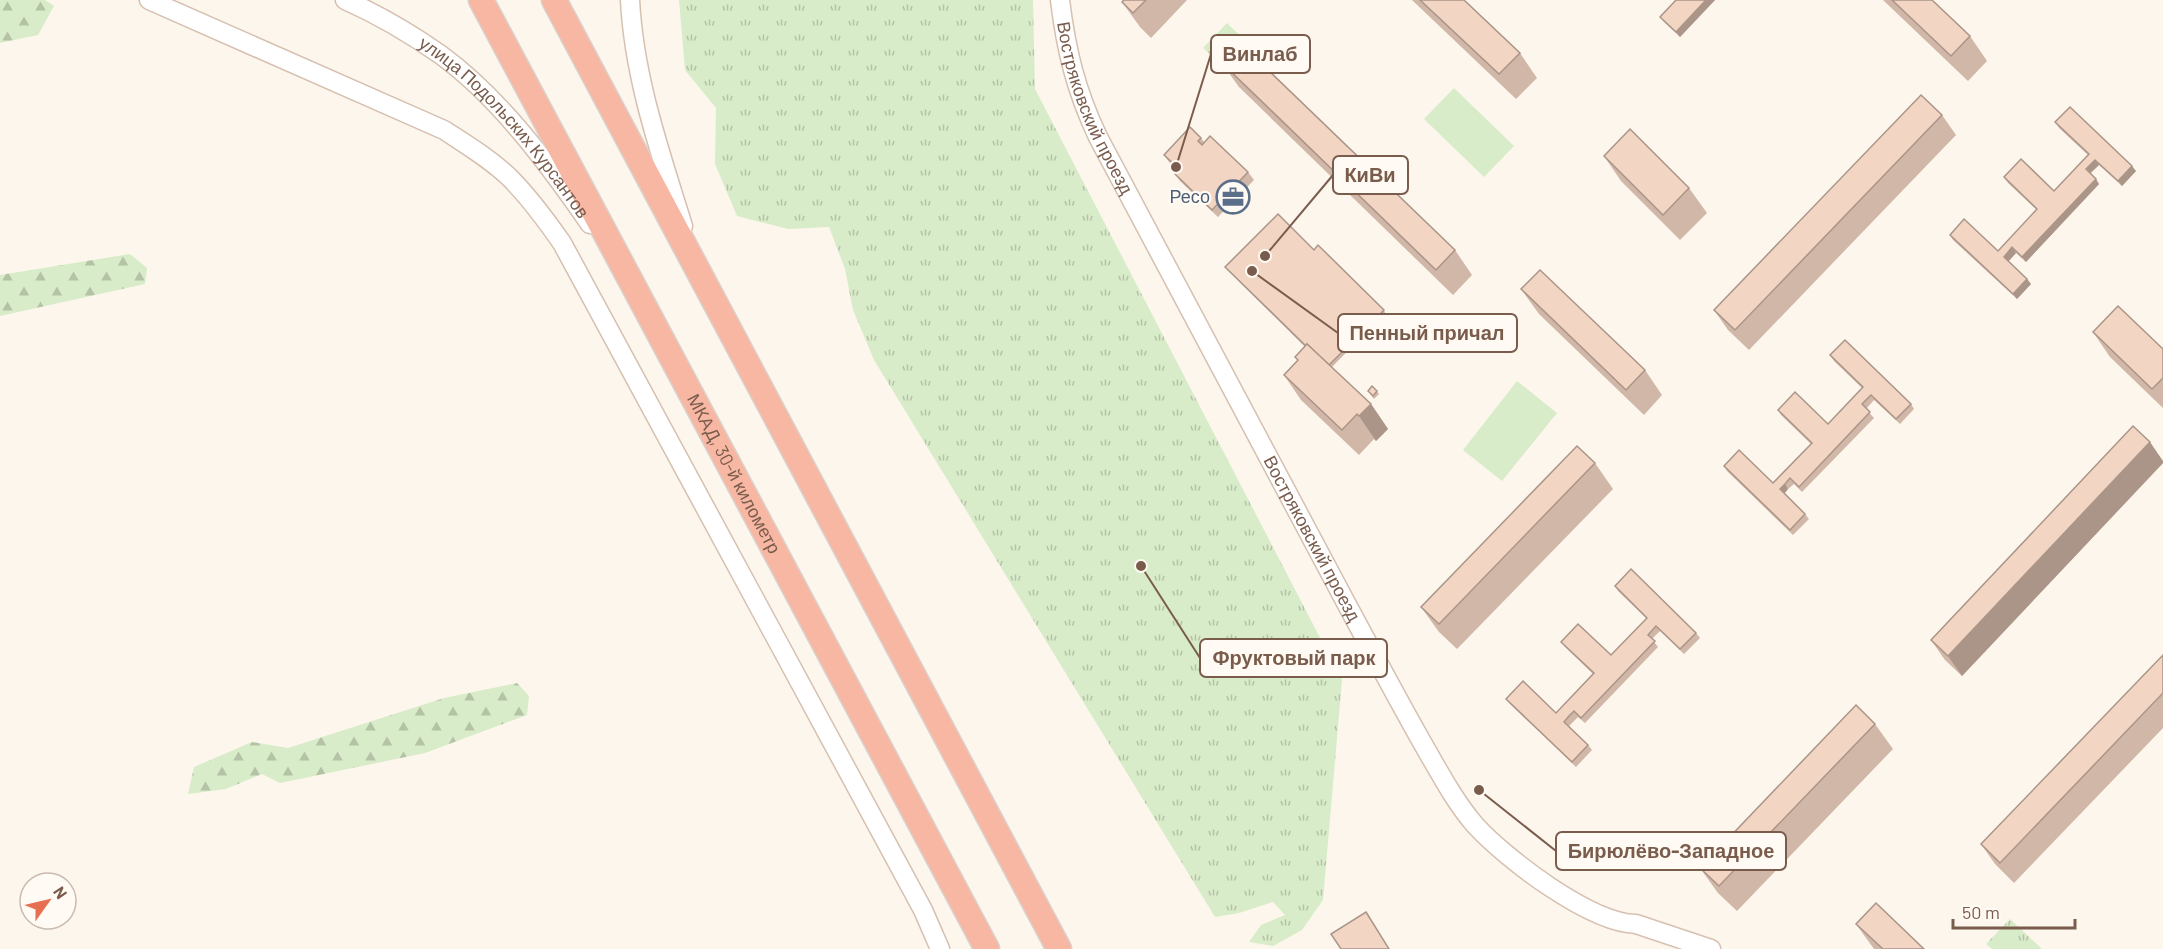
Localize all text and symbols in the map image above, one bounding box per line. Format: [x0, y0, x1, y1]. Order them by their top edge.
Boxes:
street label: Востряковский проезд [1053, 20, 1139, 198]
street label: улица Подольских Курсантов [415, 31, 594, 222]
callout: Винлаб [1211, 35, 1310, 73]
text: Винлаб [1223, 41, 1298, 65]
callout: КиВи [1333, 156, 1408, 194]
text: КиВи [1344, 162, 1396, 186]
office icon: Ресо [1215, 179, 1251, 215]
place label: Ресо [1170, 185, 1210, 207]
callout: Пенный причал [1338, 314, 1517, 352]
text: Пенный причал [1349, 320, 1505, 344]
street label: МКАД, 30-й километр [683, 390, 786, 557]
street label: Востряковский проезд [1259, 452, 1366, 625]
callout: Фруктовый парк [1200, 639, 1387, 677]
text: Фруктовый парк [1212, 645, 1376, 669]
callout: Бирюлёво-Западное [1556, 832, 1786, 870]
text: Бирюлёво-Западное [1568, 838, 1774, 862]
north arrow [18, 871, 78, 931]
text: N [50, 883, 72, 902]
scale bar [1953, 892, 2074, 930]
text: 50 m [1962, 901, 2000, 923]

